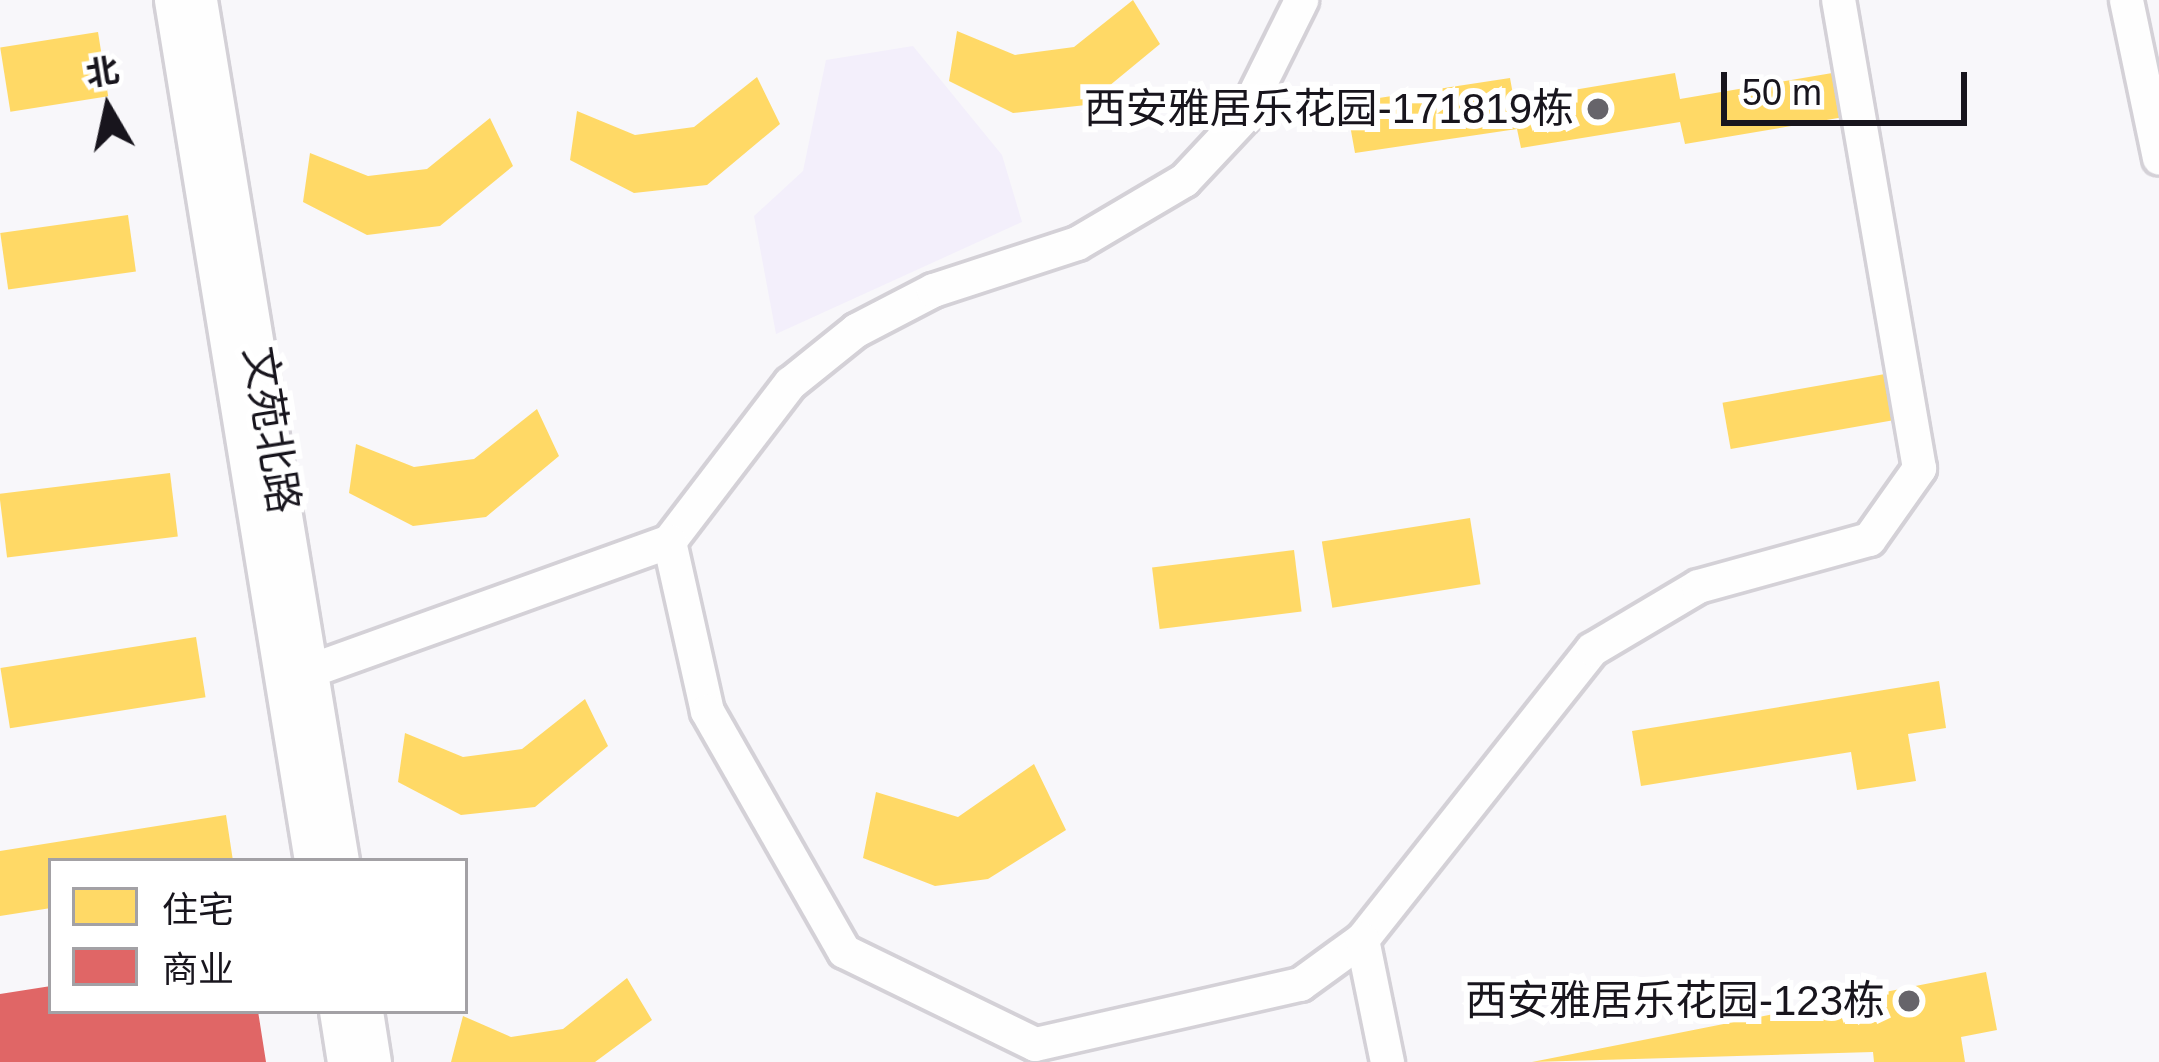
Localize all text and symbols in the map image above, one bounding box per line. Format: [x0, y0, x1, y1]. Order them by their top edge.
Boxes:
north arrow [48, 48, 168, 168]
scale bar [1727, 48, 1973, 122]
text: 北 [83, 51, 121, 93]
text: 50 m [1742, 72, 1822, 113]
place label: 西安雅居乐花园-171819栋 [1084, 84, 1574, 134]
marker: 西安雅居乐花园-171819栋 [1585, 96, 1611, 122]
street label: 文苑北路 [233, 343, 309, 517]
legend [48, 858, 468, 1014]
text: 住宅 [162, 889, 234, 930]
text: 商业 [162, 949, 234, 990]
place label: 西安雅居乐花园-123栋 [1465, 976, 1885, 1026]
marker: 西安雅居乐花园-123栋 [1896, 988, 1922, 1014]

